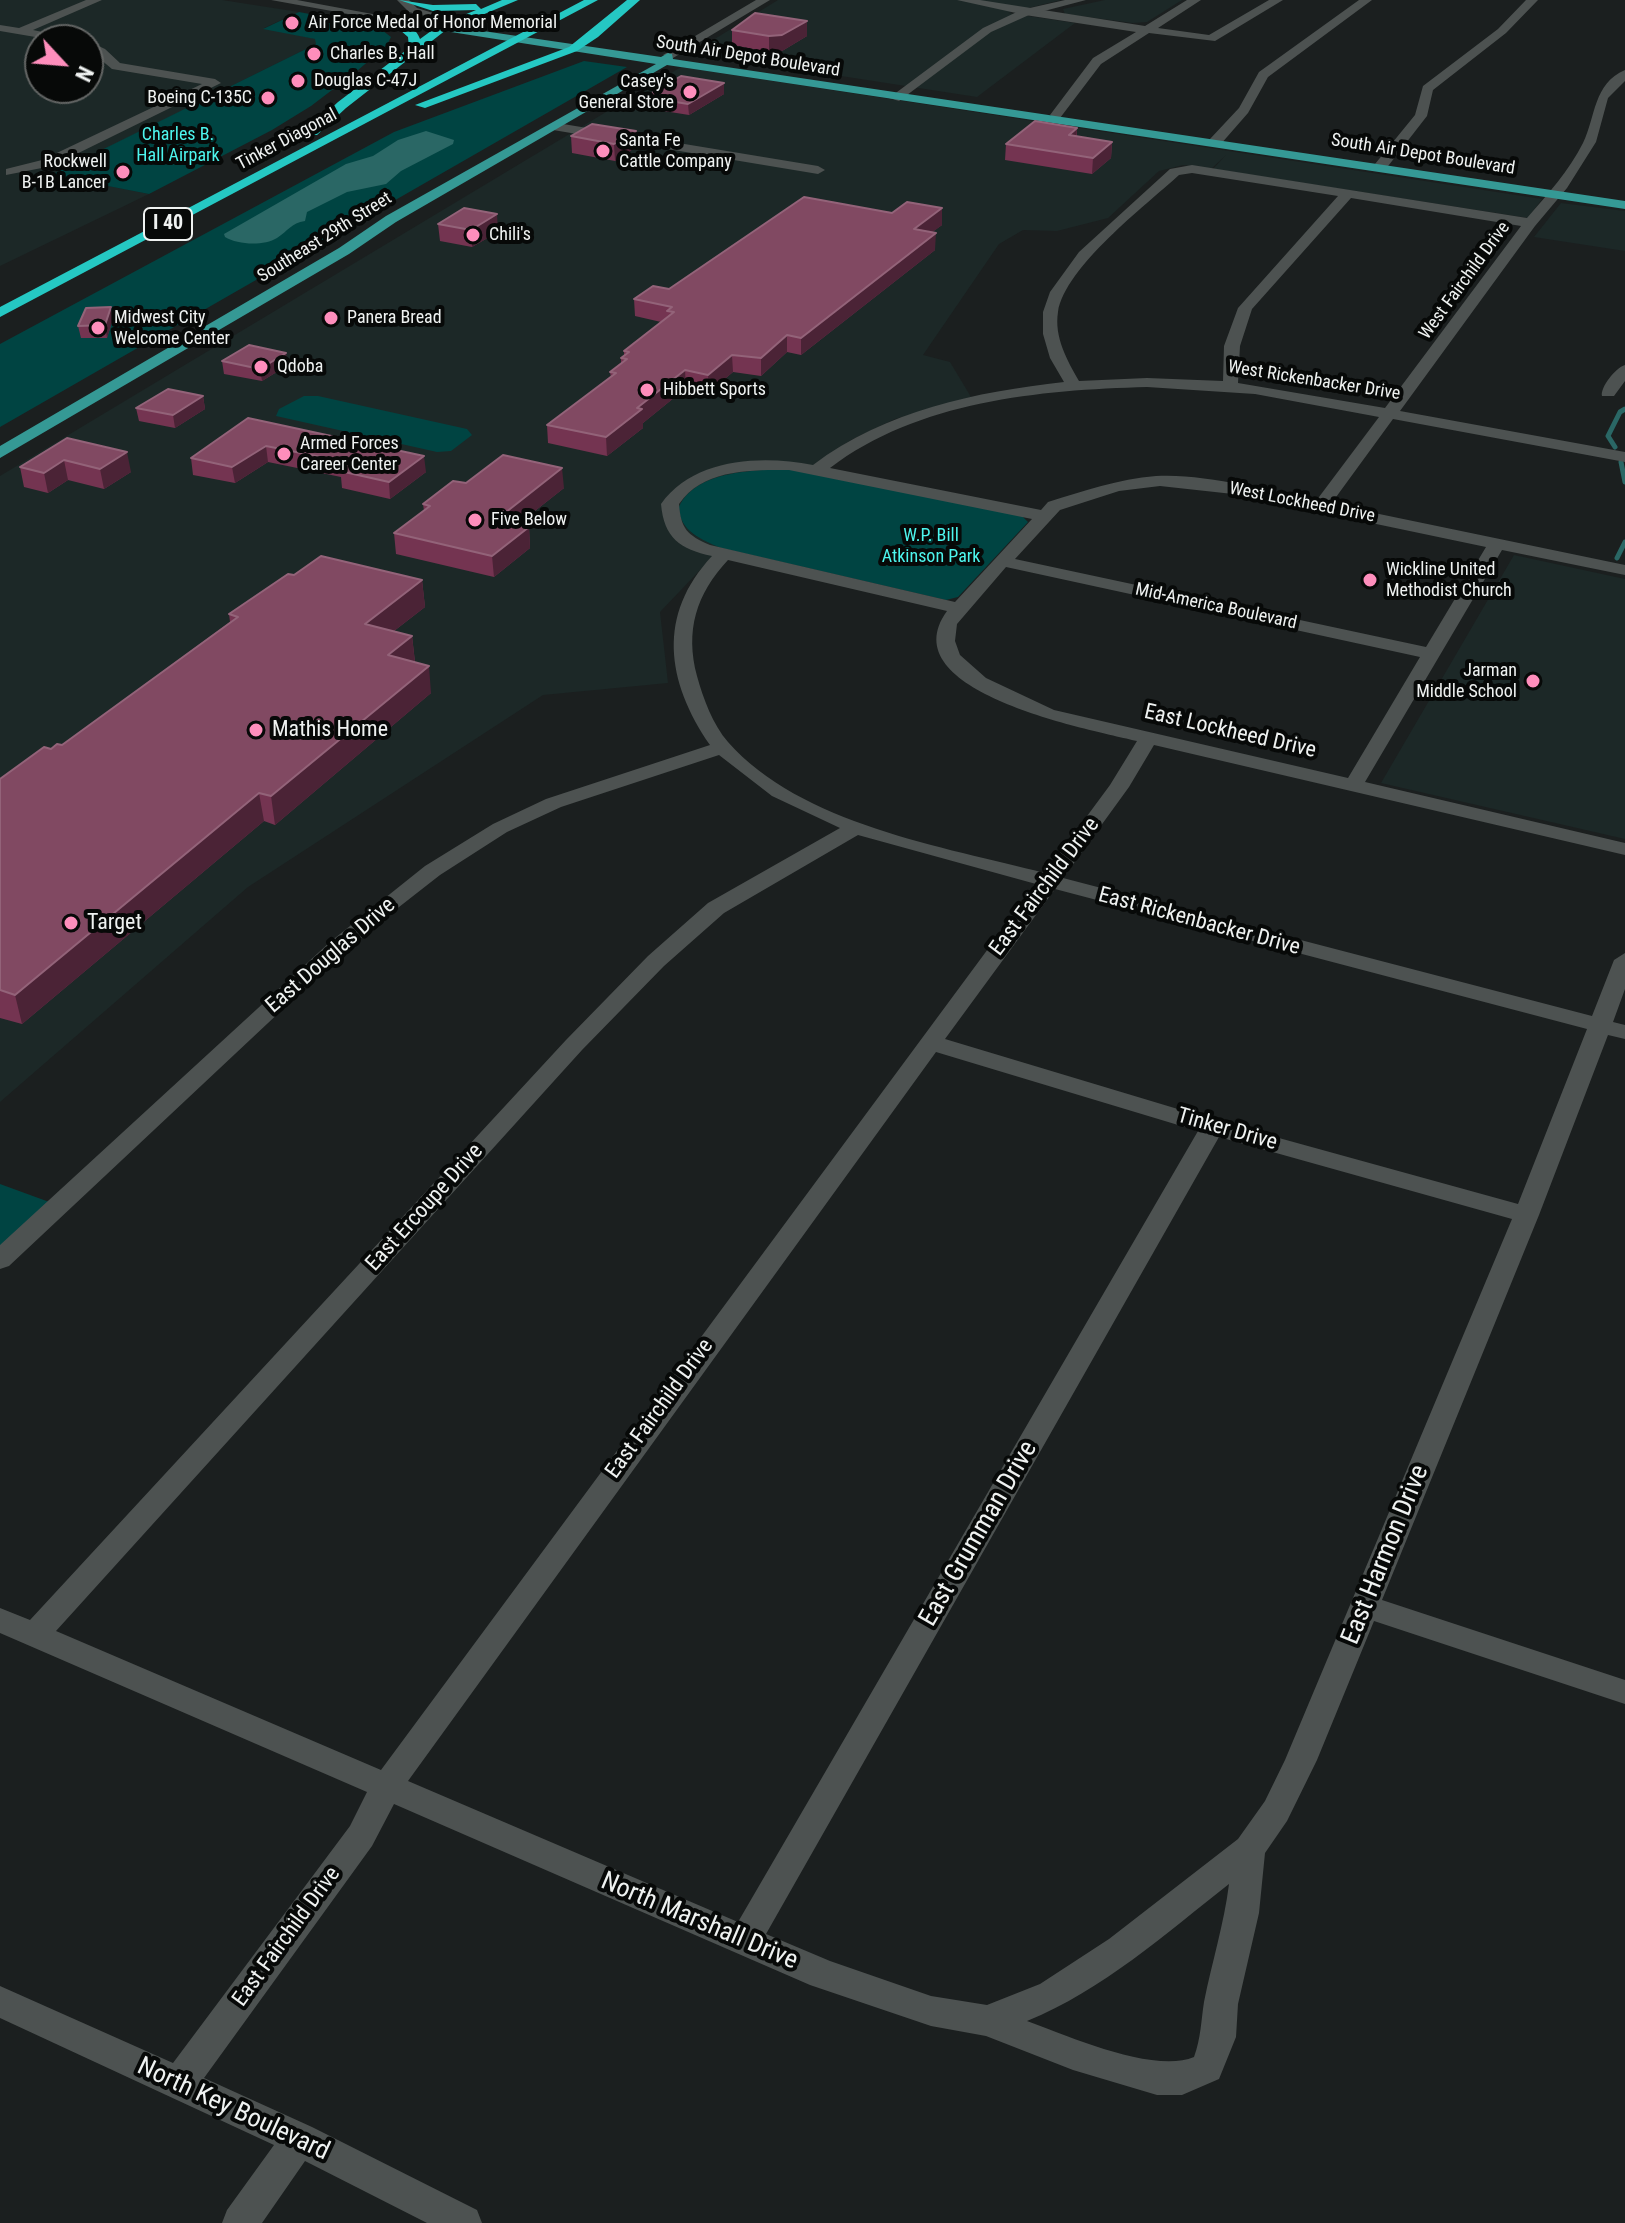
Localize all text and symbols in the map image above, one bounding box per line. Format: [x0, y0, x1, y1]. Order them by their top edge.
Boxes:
place label: Air Force Medal of Honor Memorial [308, 12, 557, 34]
marker: Air Force Medal of Honor Memorial [283, 14, 301, 32]
north arrow [24, 24, 104, 104]
street label: South Air Depot Boulevard [655, 32, 841, 82]
place label: Charles B. Hall [330, 43, 435, 65]
marker: Charles B. Hall [305, 45, 323, 63]
text: N [70, 62, 98, 85]
place label: Douglas C-47J [314, 70, 417, 92]
place label: Casey's General Store [578, 71, 674, 114]
marker: Douglas C-47J [289, 72, 307, 90]
marker: Casey's General Store [681, 83, 699, 101]
place label: Boeing C-135C [147, 87, 252, 109]
marker: Boeing C-135C [259, 89, 277, 107]
street label: Tinker Diagonal [233, 104, 341, 176]
park label: Charles B. Hall Airpark [136, 124, 220, 166]
place label: Santa Fe Cattle Company [619, 130, 732, 172]
street label: South Air Depot Boulevard [1330, 130, 1516, 180]
marker: Santa Fe Cattle Company [594, 142, 612, 160]
place label: Rockwell B-1B Lancer [22, 151, 107, 194]
marker: Rockwell B-1B Lancer [114, 163, 132, 181]
street label: Southeast 29th Street [254, 188, 396, 288]
road number: I 40 [144, 208, 192, 240]
street label: West Fairchild Drive [1415, 218, 1515, 344]
place label: Chili's [489, 224, 531, 246]
marker: Chili's [464, 226, 482, 244]
place label: Midwest City Welcome Center [114, 307, 230, 350]
place label: Panera Bread [347, 307, 442, 329]
marker: Panera Bread [322, 309, 340, 327]
marker: Midwest City Welcome Center [89, 319, 107, 337]
place label: Qdoba [277, 356, 323, 378]
street label: West Rickenbacker Drive [1226, 357, 1402, 405]
marker: Qdoba [252, 358, 270, 376]
place label: Hibbett Sports [663, 379, 766, 401]
marker: Hibbett Sports [638, 381, 656, 399]
place label: Armed Forces Career Center [300, 433, 399, 476]
marker: Armed Forces Career Center [275, 445, 293, 463]
street label: West Lockheed Drive [1227, 478, 1377, 528]
place label: Five Below [491, 509, 567, 531]
marker: Five Below [466, 511, 484, 529]
park label: W.P. Bill Atkinson Park [882, 525, 980, 568]
place label: Wickline United Methodist Church [1386, 559, 1512, 602]
marker: Wickline United Methodist Church [1361, 571, 1379, 589]
street label: Mid-America Boulevard [1133, 579, 1299, 635]
place label: Jarman Middle School [1416, 660, 1517, 702]
marker: Jarman Middle School [1524, 672, 1542, 690]
street label: East Lockheed Drive [1141, 699, 1319, 765]
place label: Mathis Home [272, 717, 388, 743]
marker: Mathis Home [247, 721, 265, 739]
street label: East Fairchild Drive [984, 813, 1106, 961]
street label: East Rickenbacker Drive [1095, 882, 1303, 962]
street label: East Douglas Drive [261, 893, 401, 1019]
place label: Target [87, 910, 142, 936]
marker: Target [62, 914, 80, 932]
street label: Tinker Drive [1174, 1103, 1280, 1157]
street label: East Ercoupe Drive [361, 1139, 489, 1277]
street label: East Fairchild Drive [601, 1334, 719, 1484]
street label: East Grumman Drive [913, 1436, 1045, 1632]
street label: East Harmon Drive [1336, 1461, 1436, 1649]
street label: East Fairchild Drive [228, 1862, 346, 2012]
street label: North Marshall Drive [596, 1866, 802, 1978]
street label: North Key Boulevard [132, 2052, 334, 2168]

